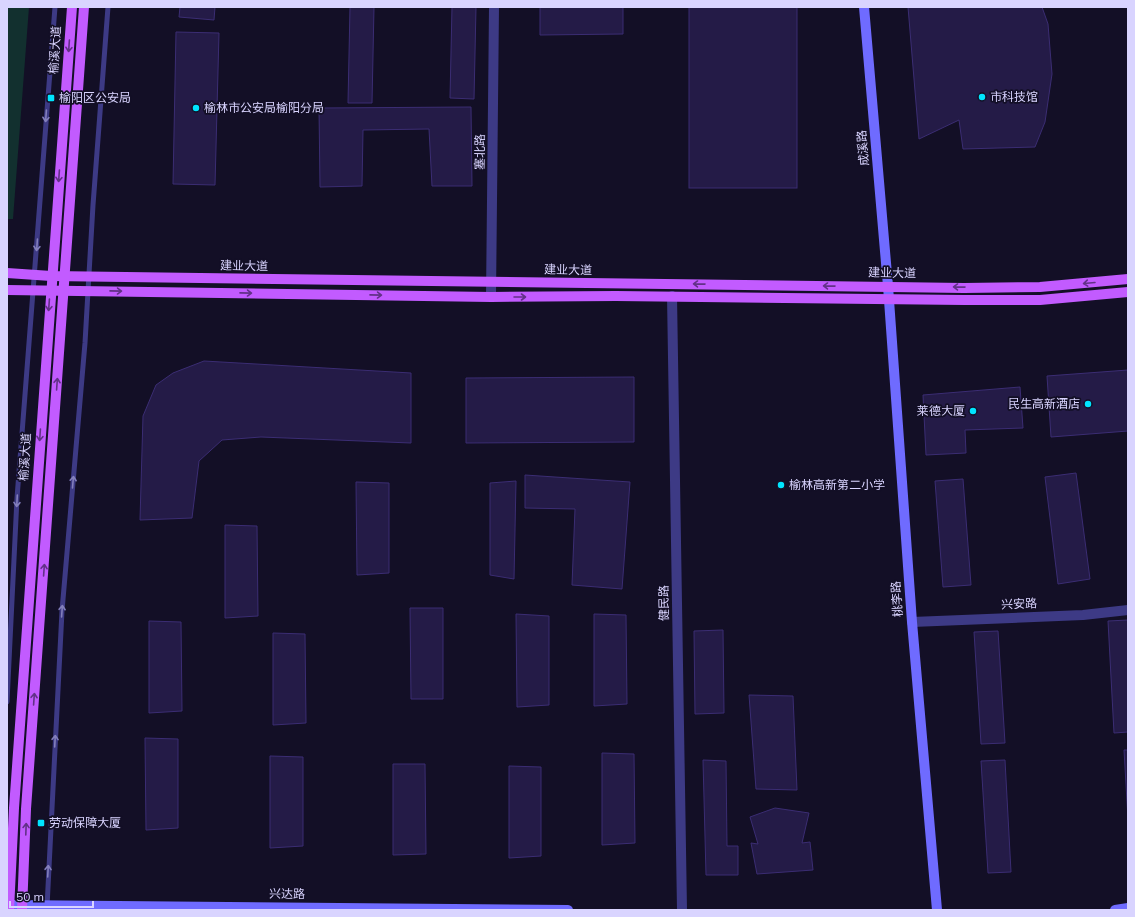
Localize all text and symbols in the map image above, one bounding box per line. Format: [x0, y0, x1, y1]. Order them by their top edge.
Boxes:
street label: 榆溪大道 [45, 25, 64, 74]
one-way arrow [65, 39, 72, 52]
place label: 市科技馆 [990, 89, 1038, 104]
place label: 榆阳区公安局 [59, 90, 131, 105]
marker: 市科技馆 [977, 92, 987, 102]
marker: 榆阳区公安局 [46, 93, 56, 103]
place label: 榆林市公安局榆阳分局 [204, 100, 324, 115]
marker: 榆林市公安局榆阳分局 [191, 103, 201, 113]
one-way arrow [43, 109, 50, 122]
street label: 成溪路 [853, 129, 872, 167]
street label: 塞北路 [472, 134, 487, 170]
one-way arrow [55, 169, 62, 182]
one-way arrow [33, 238, 40, 251]
street label: 建业大道 [220, 258, 268, 273]
street label: 建业大道 [544, 262, 592, 277]
street label: 建业大道 [868, 265, 916, 280]
one-way arrow [693, 280, 706, 288]
one-way arrow [1083, 280, 1096, 287]
one-way arrow [823, 282, 836, 289]
one-way arrow [953, 284, 966, 291]
one-way arrow [109, 287, 122, 295]
one-way arrow [239, 289, 252, 297]
one-way arrow [369, 291, 382, 299]
one-way arrow [513, 293, 526, 300]
one-way arrow [45, 298, 53, 311]
one-way arrow [54, 378, 61, 391]
place label: 民生高新酒店 [1008, 396, 1080, 411]
marker: 民生高新酒店 [1083, 399, 1093, 409]
place label: 莱德大厦 [917, 403, 965, 418]
marker: 莱德大厦 [968, 406, 978, 416]
one-way arrow [36, 428, 43, 441]
street label: 榆溪大道 [15, 432, 34, 481]
one-way arrow [70, 476, 77, 489]
place label: 榆林高新第二小学 [789, 477, 885, 492]
marker: 榆林高新第二小学 [776, 480, 786, 490]
one-way arrow [14, 494, 21, 507]
one-way arrow [40, 564, 47, 577]
street label: 桃李路 [888, 581, 905, 618]
street label: 健民路 [656, 585, 671, 621]
street label: 兴安路 [1001, 595, 1037, 612]
one-way arrow [59, 605, 66, 618]
one-way arrow [31, 693, 38, 706]
one-way arrow [52, 735, 59, 748]
place label: 劳动保障大厦 [49, 815, 121, 830]
marker: 劳动保障大厦 [36, 818, 46, 828]
one-way arrow [22, 823, 29, 836]
one-way arrow [45, 865, 52, 878]
scale bar [10, 883, 93, 909]
street label: 兴达路 [269, 886, 305, 901]
text: 50 m [16, 889, 44, 904]

